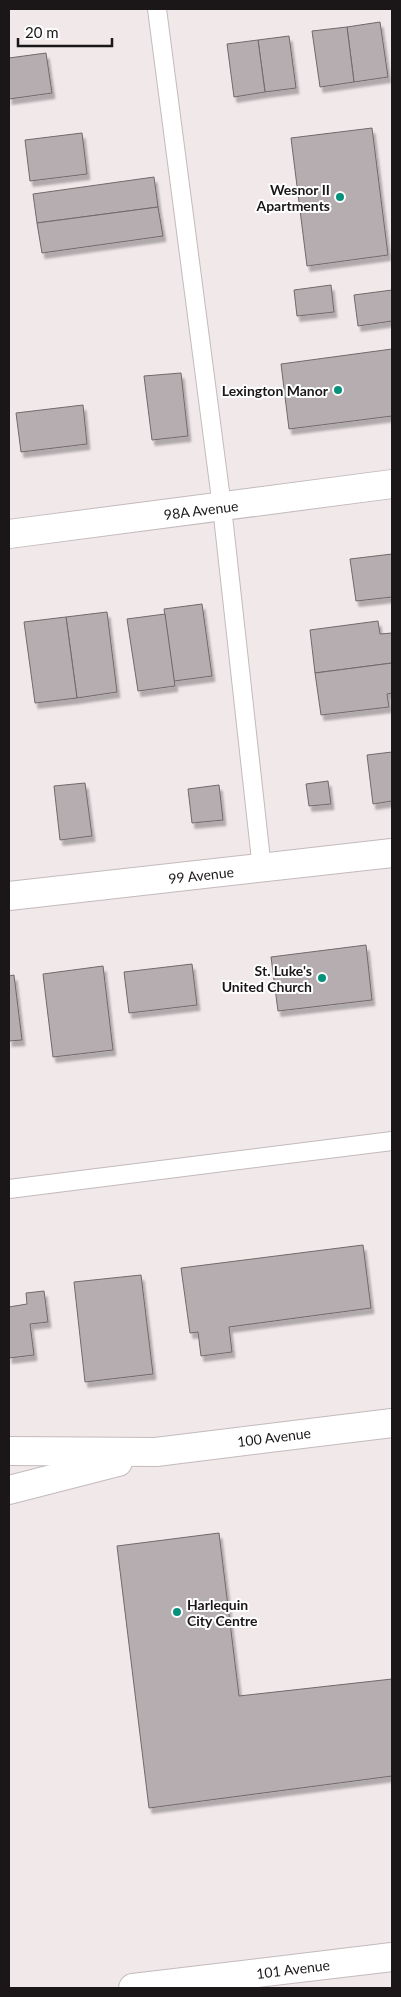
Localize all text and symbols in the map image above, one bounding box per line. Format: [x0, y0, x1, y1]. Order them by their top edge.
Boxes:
scale bar [18, 15, 111, 47]
text: 20 m [25, 23, 59, 41]
place label: Wesnor II Apartments [255, 181, 330, 214]
marker: Wesnor II Apartments [334, 191, 346, 203]
place label: Lexington Manor [222, 382, 329, 399]
marker: Lexington Manor [332, 384, 344, 396]
street label: 98A Avenue [163, 497, 239, 523]
street label: 99 Avenue [167, 863, 235, 887]
place label: St. Luke's United Church [222, 962, 312, 995]
marker: St. Luke's United Church [316, 972, 328, 984]
street label: 100 Avenue [236, 1424, 312, 1450]
place label: Harlequin City Centre [187, 1596, 258, 1629]
marker: Harlequin City Centre [171, 1606, 183, 1618]
street label: 101 Avenue [255, 1956, 331, 1982]

